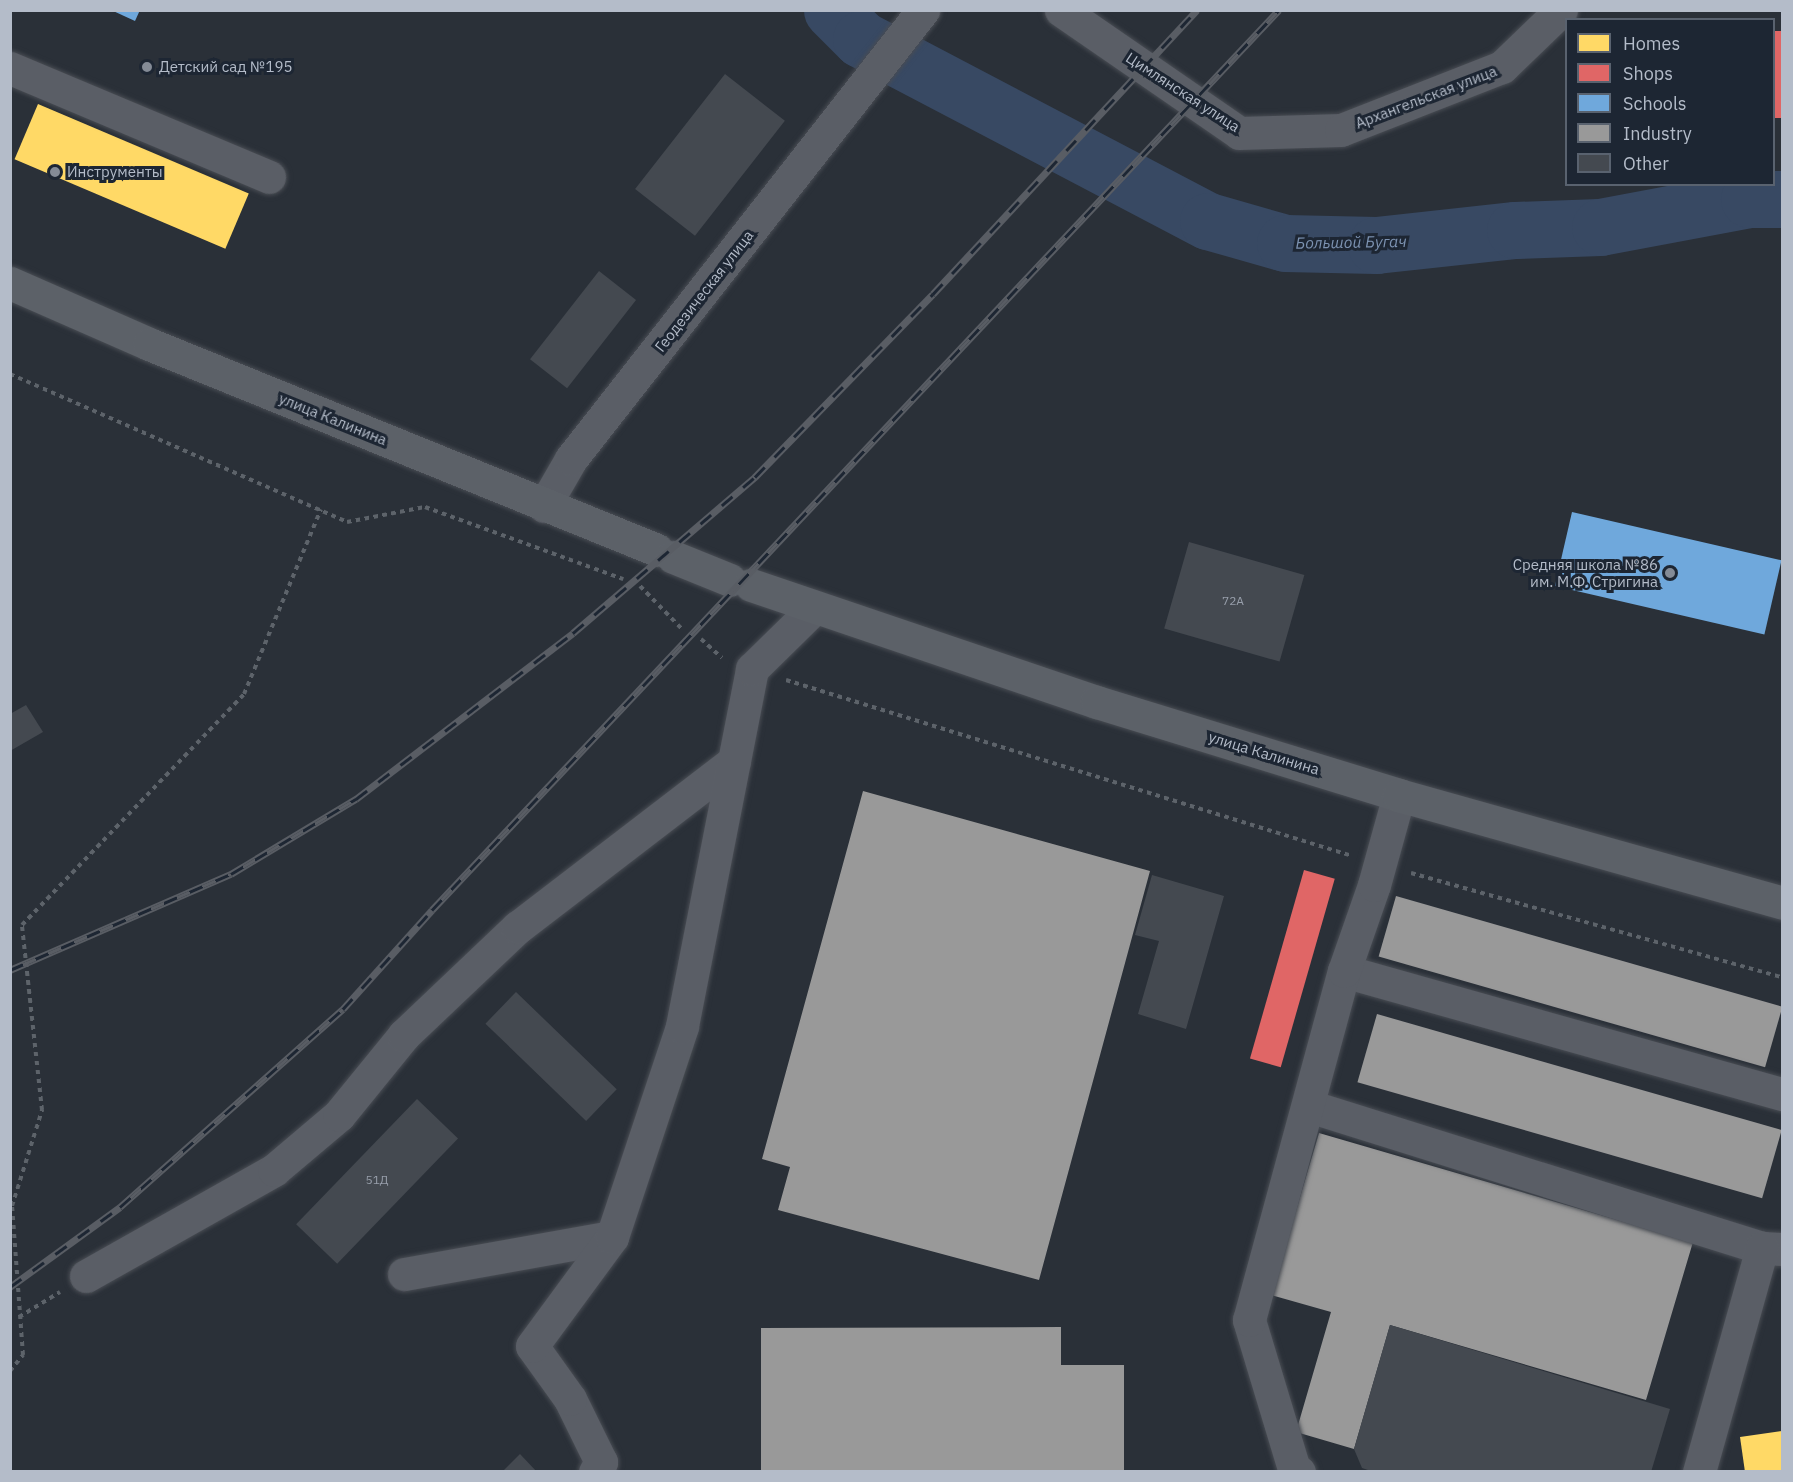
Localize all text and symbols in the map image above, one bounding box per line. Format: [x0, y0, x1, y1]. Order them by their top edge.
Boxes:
legend [1565, 18, 1775, 186]
text: Homes [1623, 32, 1680, 55]
street label: Цимлянская улица [1123, 48, 1243, 136]
place label: Детский сад №195 [159, 58, 293, 76]
marker: Детский сад №195 [140, 60, 154, 74]
street label: Архангельская улица [1353, 62, 1499, 132]
text: Shops [1623, 62, 1673, 85]
text: Schools [1623, 92, 1687, 115]
text: Industry [1623, 122, 1692, 145]
text: Other [1623, 152, 1669, 175]
place label: Инструменты [67, 163, 163, 181]
marker: Инструменты [48, 165, 62, 179]
street label: Геодезическая улица [651, 227, 757, 355]
water label: Большой Бугач [1295, 231, 1407, 253]
street label: улица Калинина [276, 389, 390, 449]
place label: Средняя школа №86 им. М.Ф. Стригина [1513, 555, 1658, 590]
marker: Средняя школа №86 им. М.Ф. Стригина [1663, 566, 1677, 580]
house number: 72А [1222, 594, 1244, 608]
street label: улица Калинина [1206, 728, 1322, 778]
house number: 51Д [365, 1173, 389, 1187]

